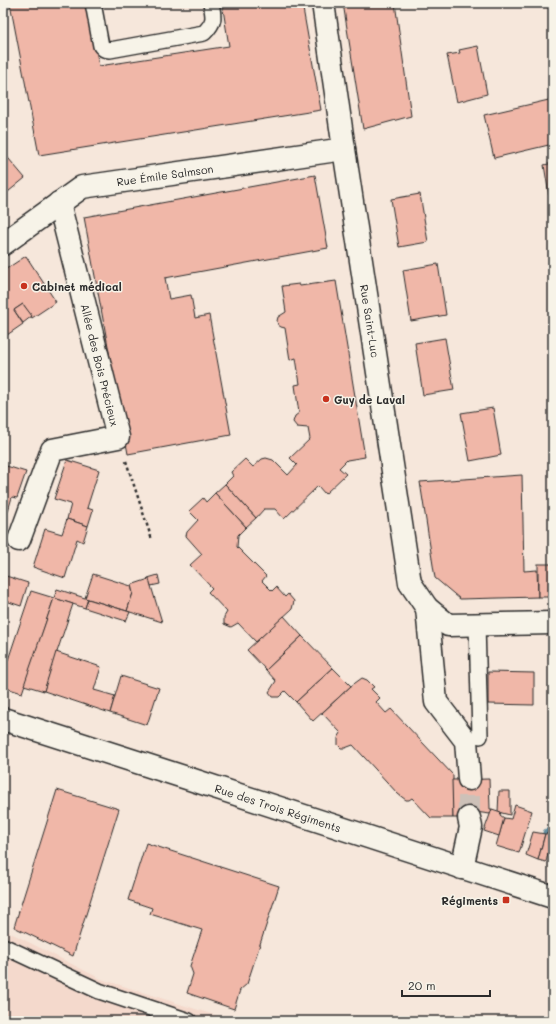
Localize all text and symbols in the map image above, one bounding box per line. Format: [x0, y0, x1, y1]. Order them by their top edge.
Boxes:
street label: Rue Émile Salmson [116, 161, 214, 189]
place label: Cabinet médical [32, 279, 122, 294]
marker: Cabinet médical [19, 281, 29, 291]
street label: Rue Saint-Luc [357, 283, 383, 359]
street label: Allée des Bois Précieux [78, 302, 123, 428]
place label: Guy de Laval [334, 392, 405, 407]
marker: Guy de Laval [321, 394, 331, 404]
street label: Rue des Trois Régiments [213, 780, 343, 836]
place label: Régiments [441, 893, 498, 908]
marker: Régiments [501, 895, 511, 905]
scale bar [402, 972, 490, 998]
text: 20 m [408, 977, 436, 993]

